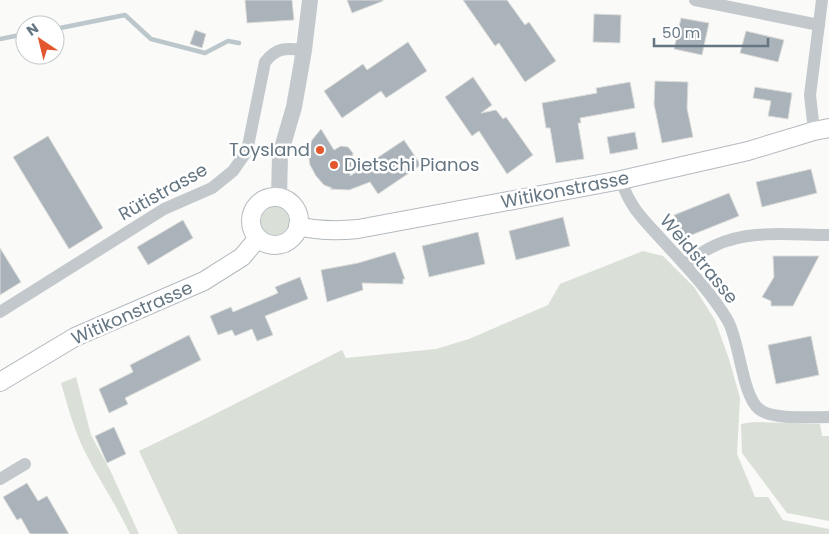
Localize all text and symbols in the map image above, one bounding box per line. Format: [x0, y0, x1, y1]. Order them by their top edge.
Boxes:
north arrow [15, 15, 65, 65]
scale bar [654, 15, 768, 47]
text: N [22, 18, 43, 41]
text: 50 m [662, 22, 700, 43]
place label: Toysland [229, 137, 310, 162]
marker: Toysland [314, 144, 326, 156]
place label: Dietschi Pianos [344, 152, 479, 177]
street label: Rütistrasse [114, 157, 212, 226]
marker: Dietschi Pianos [328, 159, 340, 171]
street label: Witikonstrasse [499, 165, 631, 214]
street label: Weidstrasse [654, 208, 744, 309]
street label: Witikonstrasse [67, 275, 196, 350]

